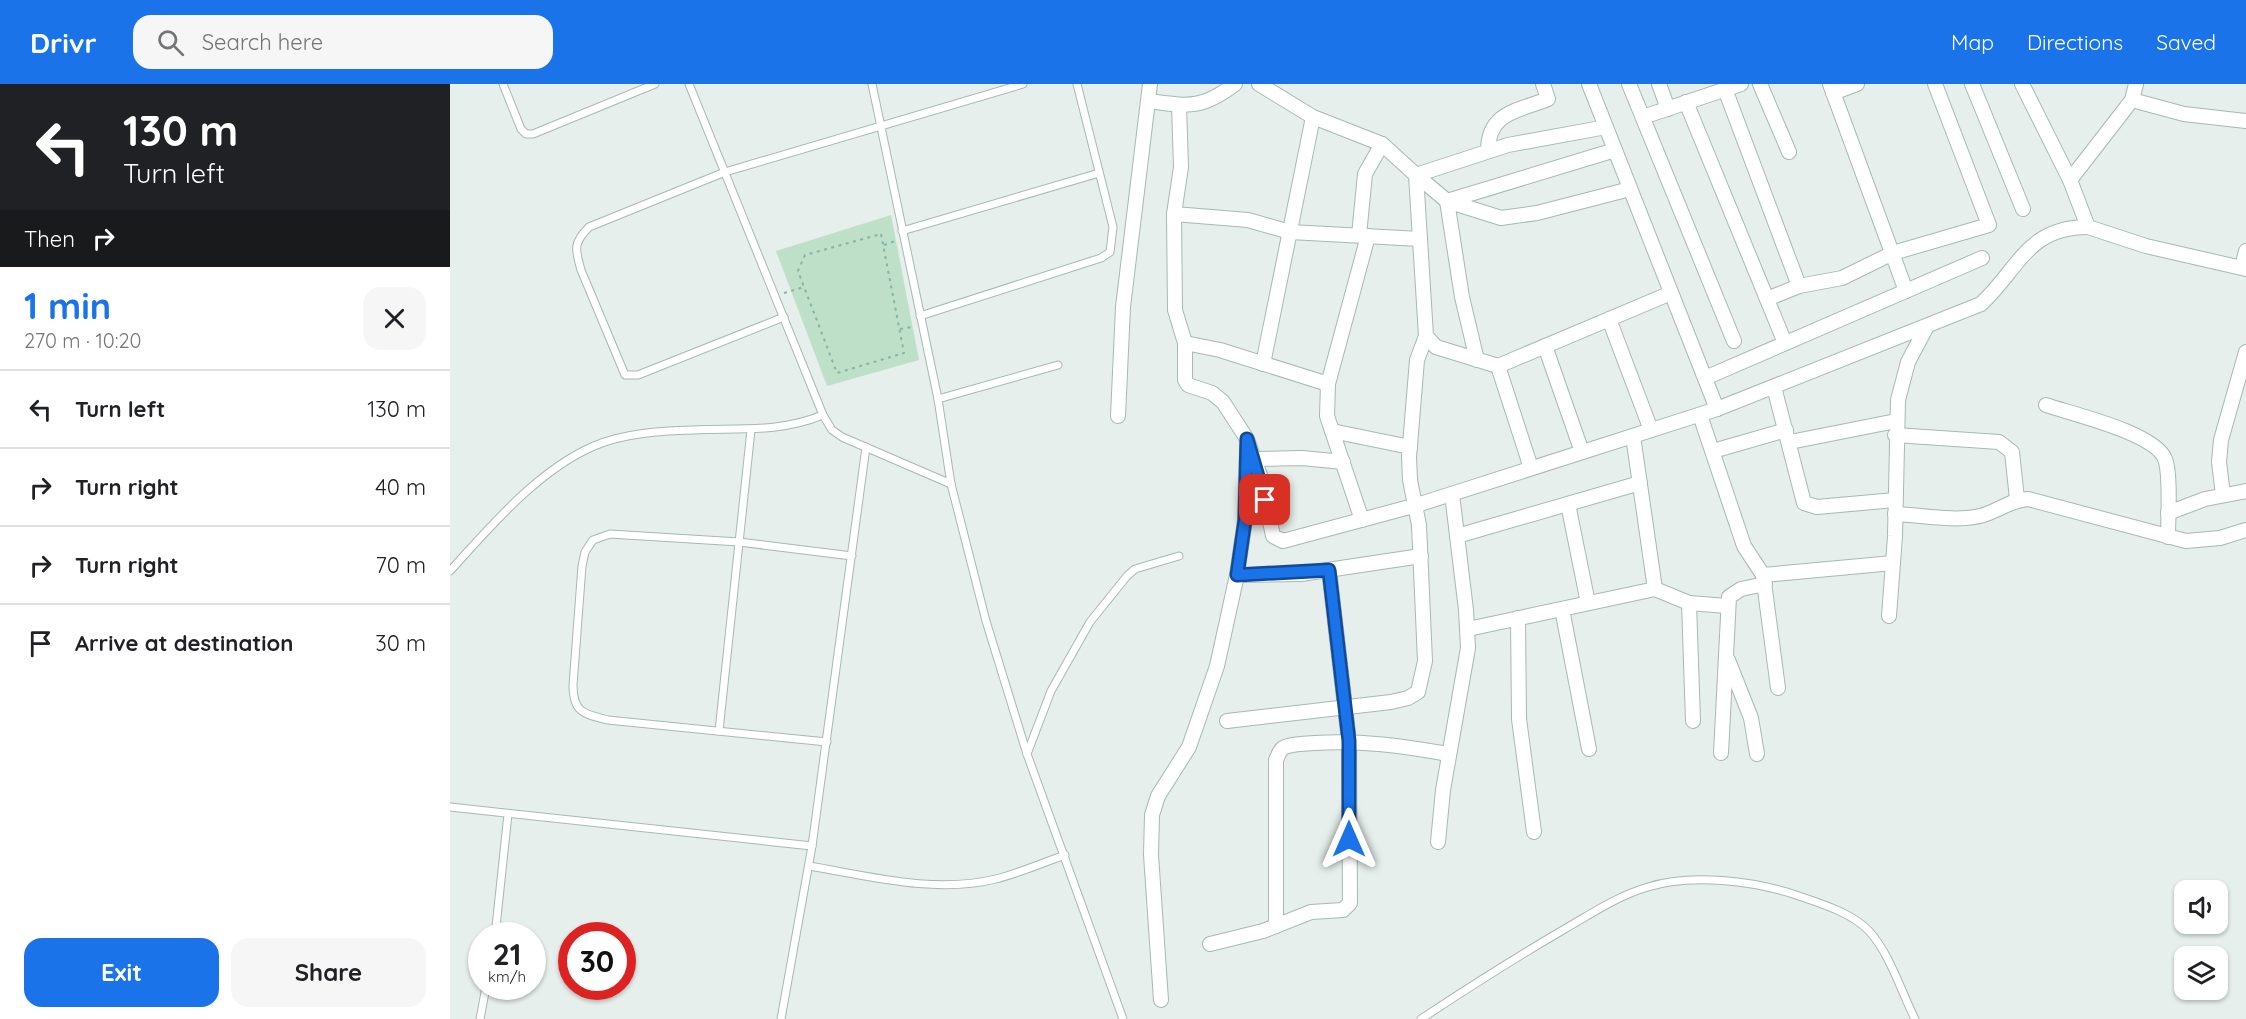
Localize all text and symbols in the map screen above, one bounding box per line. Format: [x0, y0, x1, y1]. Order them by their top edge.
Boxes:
search box [133, 15, 553, 69]
text: Drivr [30, 25, 97, 60]
icon: search [154, 26, 187, 59]
text: Search here [202, 28, 323, 56]
text: Map [1951, 29, 1994, 55]
text: Directions [2027, 29, 2123, 55]
text: Saved [2156, 29, 2216, 55]
text: 130 m [123, 104, 238, 157]
icon: left [24, 108, 102, 186]
text: Turn left [123, 156, 225, 190]
icon: right [87, 222, 120, 255]
text: Then [24, 225, 75, 253]
text: 1 min [24, 283, 111, 328]
button: close [363, 287, 426, 350]
text: 270 m · 10:20 [24, 328, 141, 353]
icon: left [24, 393, 57, 426]
text: Turn left [75, 395, 165, 423]
text: 130 m [367, 395, 426, 423]
icon: right [24, 471, 57, 504]
text: Turn right [75, 473, 179, 501]
text: 40 m [375, 473, 426, 501]
pin [1239, 474, 1290, 525]
icon: arrive [1248, 483, 1281, 516]
icon: right [24, 549, 57, 582]
text: Turn right [75, 551, 179, 579]
text: 70 m [376, 551, 426, 579]
icon: arrive [24, 627, 57, 660]
text: Arrive at destination [75, 629, 293, 657]
text: 30 m [375, 629, 426, 657]
position arrow [1317, 807, 1381, 871]
map controls [2174, 880, 2228, 1000]
button: sound [2174, 880, 2228, 934]
speed limit sign: 30 [558, 922, 636, 1000]
text: 21 [493, 935, 521, 973]
button: Exit [24, 938, 219, 1007]
button: Share [231, 938, 426, 1007]
button: layers [2174, 946, 2228, 1000]
text: km/h [488, 967, 526, 986]

